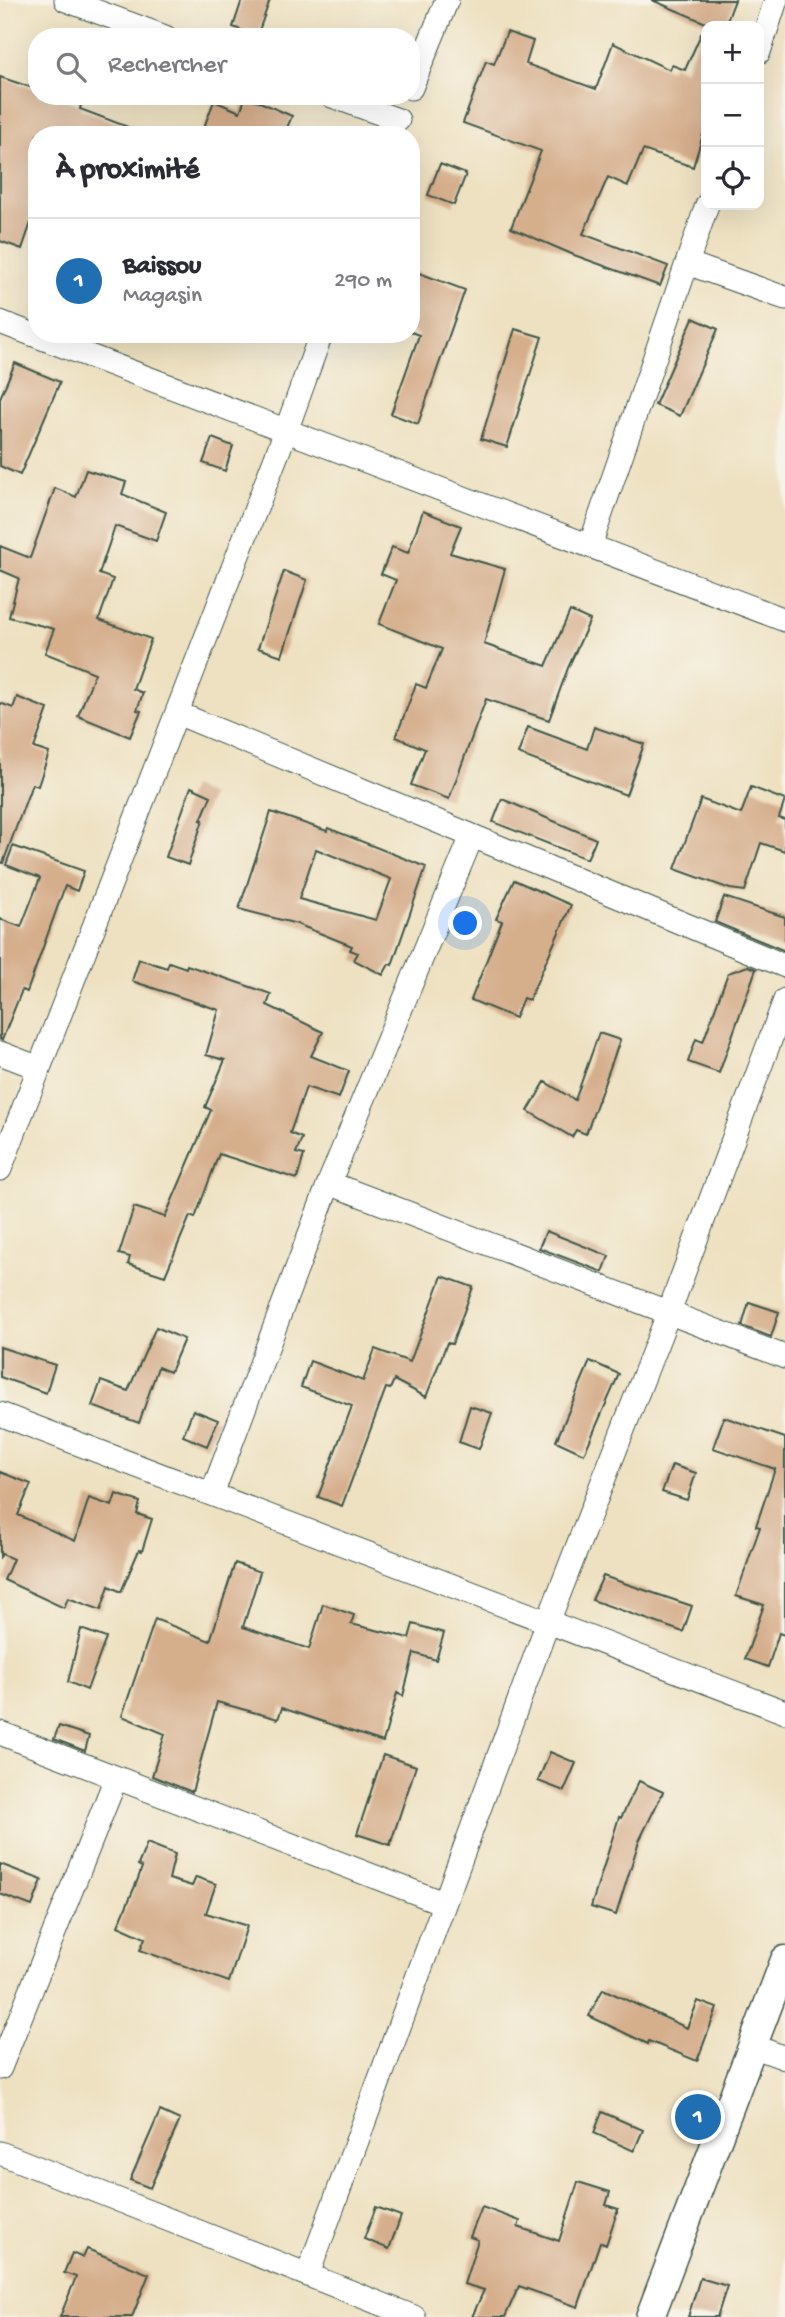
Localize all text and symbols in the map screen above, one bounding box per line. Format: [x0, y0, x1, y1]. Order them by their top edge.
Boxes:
map controls [701, 21, 764, 210]
button: + [701, 21, 764, 84]
search box [28, 28, 420, 105]
icon: search [52, 48, 90, 86]
text: Rechercher [108, 51, 226, 82]
button: − [701, 84, 764, 147]
button: locate [701, 147, 764, 210]
text: À proximité [56, 154, 200, 189]
text: Baissou [123, 252, 201, 283]
text: 1 [74, 268, 84, 295]
text: 290 m [334, 268, 392, 295]
text: Magasin [123, 283, 202, 310]
your location [448, 906, 482, 940]
pin: 1 [675, 2091, 721, 2143]

